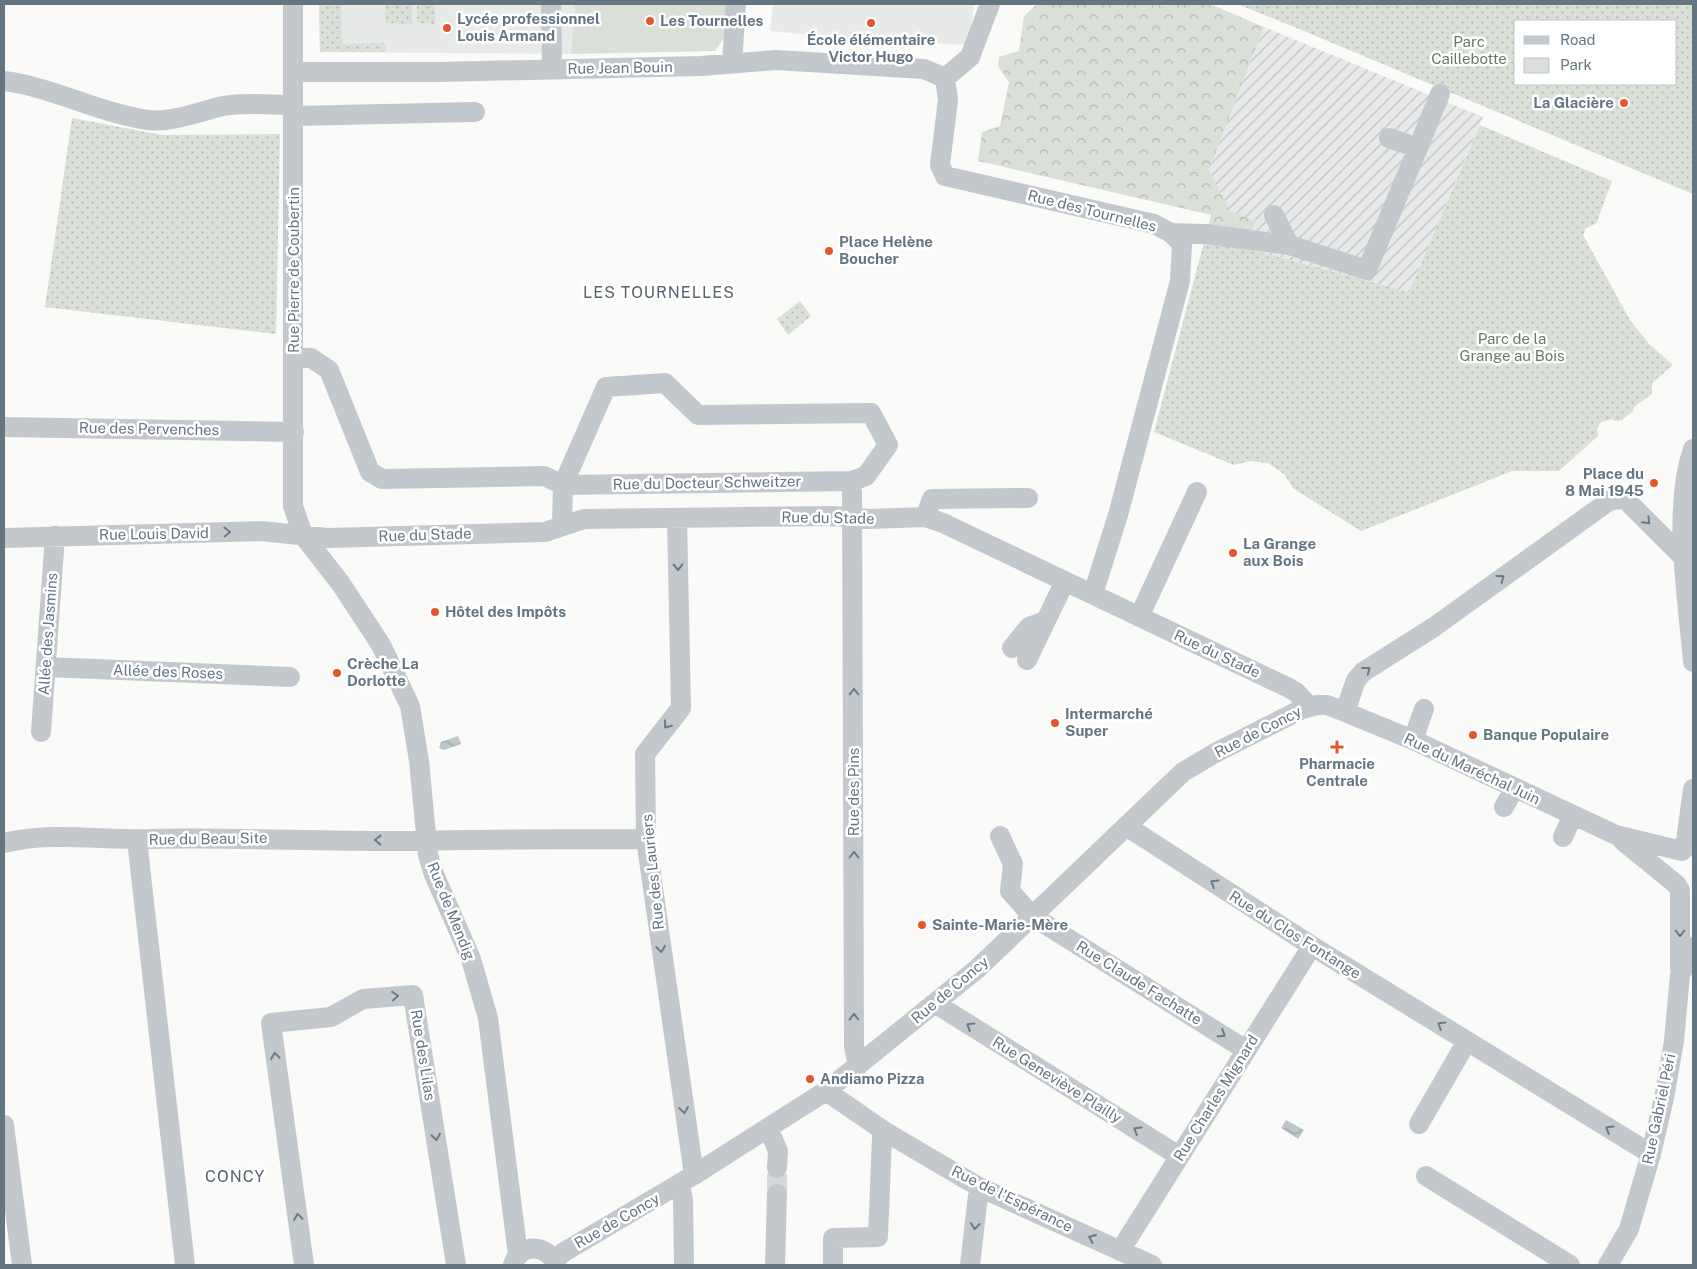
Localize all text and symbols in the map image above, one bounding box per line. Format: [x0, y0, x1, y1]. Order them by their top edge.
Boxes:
place label: Lycée professionnel Louis Armand [457, 10, 600, 44]
place label: Les Tournelles [660, 12, 764, 29]
marker: Les Tournelles [644, 15, 656, 27]
marker: École élémentaire Victor Hugo [865, 17, 877, 29]
legend [1514, 20, 1677, 85]
marker: Lycée professionnel Louis Armand [441, 22, 453, 34]
place label: École élémentaire Victor Hugo [807, 31, 935, 65]
text: Road [1560, 31, 1596, 48]
park label: Parc Caillebotte [1431, 33, 1507, 67]
text: Park [1560, 56, 1592, 73]
street label: Rue Jean Bouin [567, 58, 673, 77]
place label: La Glacière [1533, 94, 1614, 111]
marker: La Glacière [1618, 97, 1630, 109]
street label: Rue des Tournelles [1026, 186, 1158, 235]
street label: Rue Pierre de Coubertin [285, 187, 302, 353]
place label: Place Helène Boucher [839, 233, 933, 267]
marker: Place Helène Boucher [823, 245, 835, 257]
district label: LES TOURNELLES [583, 283, 735, 302]
park label: Parc de la Grange au Bois [1459, 330, 1565, 364]
street label: Rue des Pervenches [79, 419, 219, 438]
place label: Place du 8 Mai 1945 [1565, 465, 1644, 499]
street label: Rue du Docteur Schweitzer [613, 472, 802, 493]
marker: Place du 8 Mai 1945 [1648, 477, 1660, 489]
street label: Rue du Stade [781, 508, 875, 527]
one-way arrow [1641, 516, 1650, 525]
street label: Rue Louis David [99, 524, 209, 543]
street label: Rue du Stade [378, 524, 472, 545]
one-way arrow [224, 527, 232, 537]
place label: La Grange aux Bois [1243, 535, 1316, 569]
marker: La Grange aux Bois [1227, 547, 1239, 559]
one-way arrow [673, 564, 683, 572]
street label: Allée des Jasmins [35, 572, 60, 696]
one-way arrow [1495, 575, 1504, 584]
place label: Hôtel des Impôts [445, 603, 566, 620]
marker: Hôtel des Impôts [429, 606, 441, 618]
street label: Rue du Stade [1171, 626, 1263, 681]
place label: Crèche La Dorlotte [347, 655, 419, 689]
street label: Allée des Roses [113, 661, 223, 682]
marker: Crèche La Dorlotte [331, 667, 343, 679]
one-way arrow [1361, 668, 1370, 676]
one-way arrow [849, 688, 859, 696]
street label: Rue de Concy [1212, 702, 1304, 761]
place label: Intermarché Super [1065, 705, 1153, 739]
marker: Intermarché Super [1049, 717, 1061, 729]
one-way arrow [665, 719, 673, 728]
place label: Banque Populaire [1483, 726, 1609, 743]
marker: Banque Populaire [1467, 729, 1479, 741]
street label: Rue du Maréchal Juin [1402, 730, 1543, 808]
marker: Pharmacie Centrale [1331, 741, 1343, 753]
street label: Rue des Pins [845, 748, 862, 836]
place label: Pharmacie Centrale [1299, 755, 1375, 789]
street label: Rue des Lauriers [638, 813, 667, 931]
street label: Rue du Beau Site [148, 829, 268, 848]
one-way arrow [374, 835, 382, 845]
one-way arrow [849, 850, 859, 858]
street label: Rue de Mendig [424, 859, 479, 962]
one-way arrow [1211, 880, 1220, 890]
street label: Rue du Clos Fontange [1226, 887, 1364, 982]
place label: Sainte-Marie-Mère [932, 916, 1068, 933]
marker: Sainte-Marie-Mère [916, 919, 928, 931]
one-way arrow [1675, 929, 1685, 937]
street label: Rue Claude Fachatte [1073, 937, 1205, 1028]
one-way arrow [656, 944, 666, 953]
street label: Rue de Concy [908, 953, 992, 1027]
one-way arrow [391, 991, 399, 1002]
street label: Rue des Lilas [408, 1008, 439, 1102]
one-way arrow [849, 1013, 859, 1020]
one-way arrow [967, 1022, 976, 1032]
one-way arrow [1437, 1022, 1446, 1032]
one-way arrow [1216, 1028, 1225, 1038]
street label: Rue Charles Mignard [1170, 1031, 1261, 1164]
street label: Rue Geneviève Plailly [990, 1033, 1125, 1126]
one-way arrow [271, 1052, 281, 1060]
street label: Rue Gabriel Péri [1638, 1052, 1679, 1166]
place label: Andiamo Pizza [820, 1070, 924, 1087]
marker: Andiamo Pizza [804, 1073, 816, 1085]
one-way arrow [678, 1106, 689, 1114]
one-way arrow [1606, 1125, 1615, 1135]
one-way arrow [1134, 1127, 1143, 1137]
one-way arrow [430, 1134, 441, 1142]
street label: Rue de l'Espérance [949, 1162, 1075, 1235]
district label: CONCY [205, 1167, 265, 1186]
street label: Rue de Concy [571, 1189, 662, 1252]
one-way arrow [293, 1213, 303, 1221]
one-way arrow [970, 1222, 981, 1230]
one-way arrow [1088, 1233, 1097, 1244]

